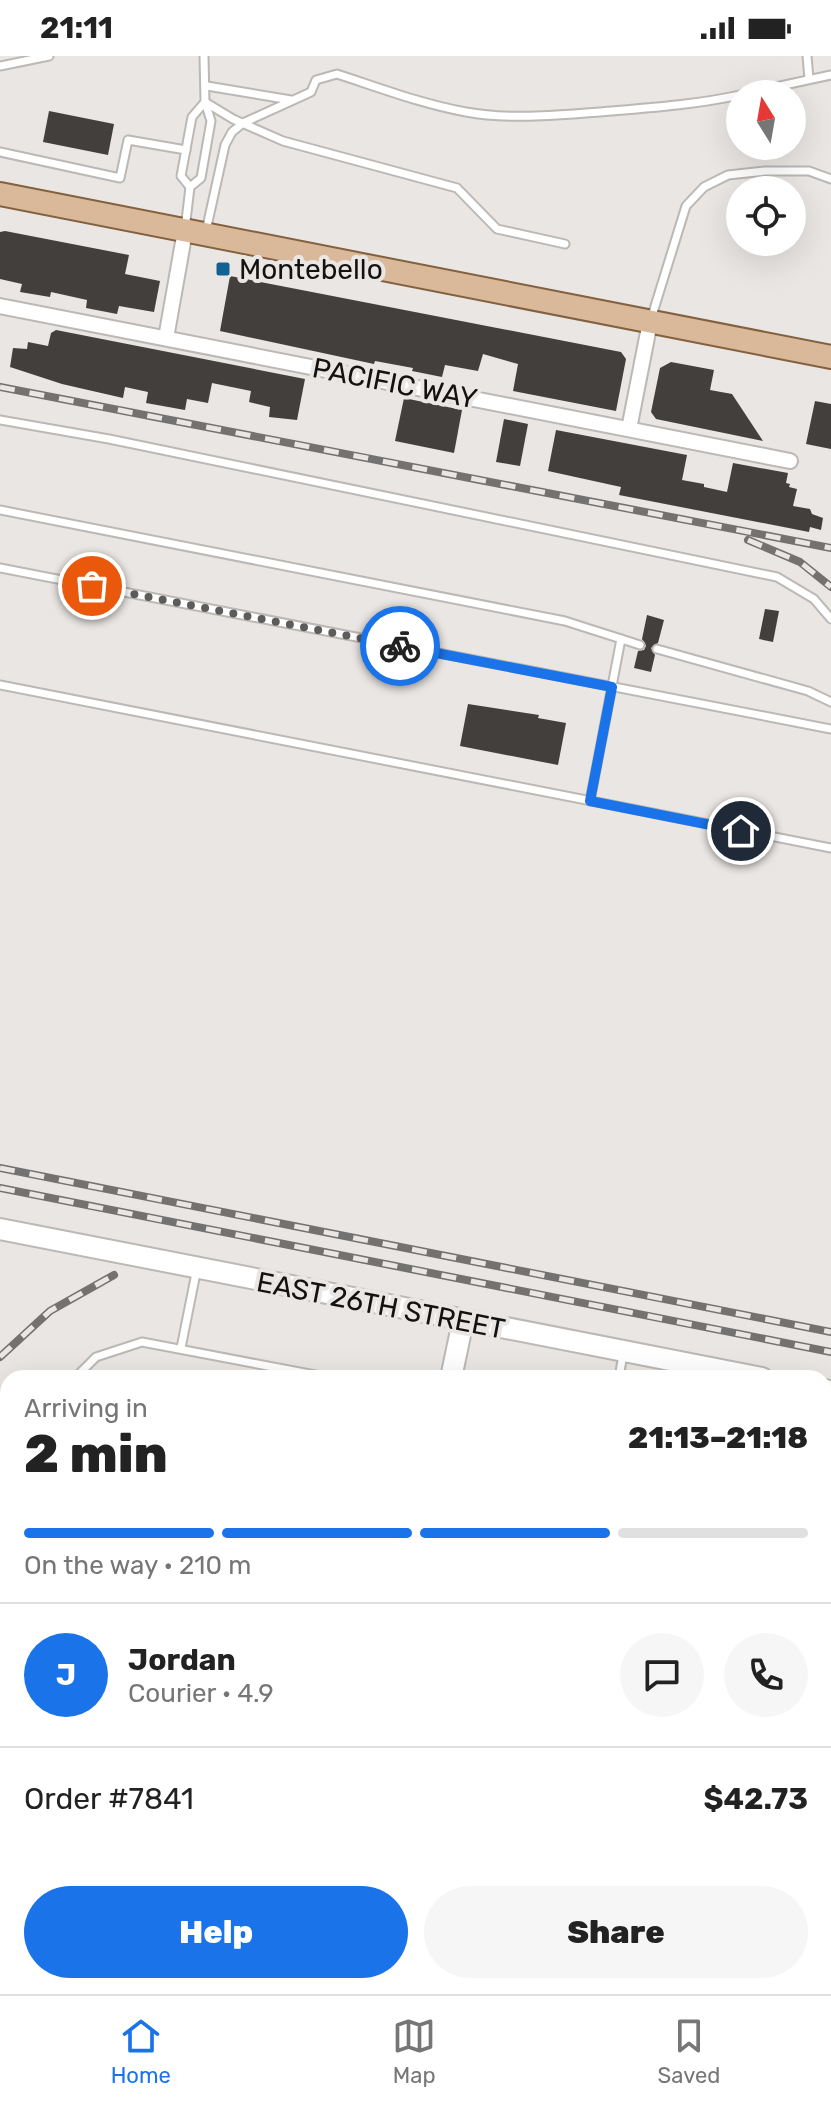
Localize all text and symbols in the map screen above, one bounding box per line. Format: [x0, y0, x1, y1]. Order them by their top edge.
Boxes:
text: 21:11 [40, 10, 113, 46]
north arrow [726, 80, 806, 160]
map controls [726, 80, 806, 256]
button: locate [726, 176, 806, 256]
place label: Montebello [239, 253, 383, 286]
marker: Montebello [214, 260, 232, 278]
street label: PACIFIC WAY [310, 351, 480, 416]
pin [58, 552, 126, 620]
icon: bag [70, 564, 114, 608]
courier [360, 606, 440, 686]
icon: bike [378, 624, 422, 668]
pin [707, 797, 775, 865]
icon: home [719, 809, 763, 853]
street label: EAST 26TH STREET [254, 1265, 508, 1346]
text: Arriving in [24, 1393, 148, 1424]
text: 21:13–21:18 [628, 1420, 808, 1456]
text: 2 min [24, 1423, 168, 1485]
text: On the way · 210 m [24, 1550, 251, 1581]
button: chat [620, 1633, 704, 1717]
button: phone [724, 1633, 808, 1717]
text: Jordan [128, 1642, 236, 1678]
text: J [56, 1657, 76, 1693]
text: Courier · 4.9 [128, 1678, 274, 1709]
text: Order #7841 [24, 1781, 194, 1817]
text: $42.73 [703, 1781, 808, 1817]
button: Help [24, 1886, 408, 1978]
button: Share [424, 1886, 808, 1978]
tab: Home [111, 2014, 171, 2089]
tab: Map [392, 2014, 436, 2089]
tab: Saved [658, 2014, 720, 2089]

